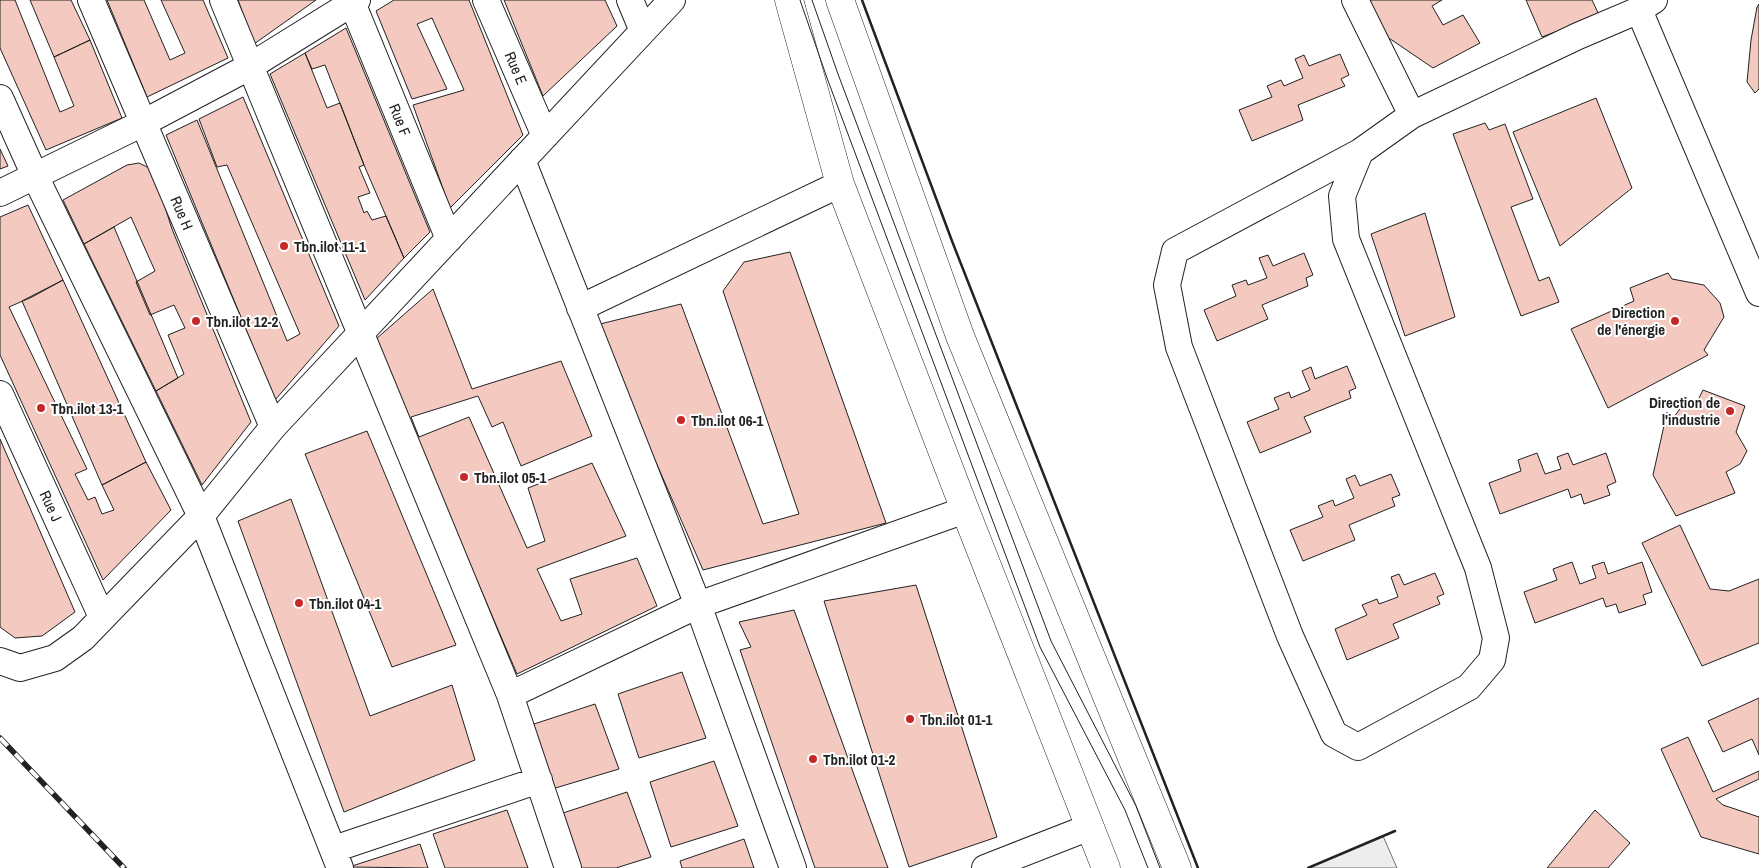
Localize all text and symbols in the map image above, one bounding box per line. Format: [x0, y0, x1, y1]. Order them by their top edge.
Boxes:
street label: Rue E [500, 48, 532, 88]
street label: Rue F [384, 101, 416, 139]
street label: Rue H [166, 193, 198, 233]
place label: Tbn.ilot 11-1 [294, 236, 366, 257]
marker: Tbn.ilot 11-1 [278, 240, 290, 252]
place label: Direction de l'énergie [1597, 302, 1665, 340]
place label: Tbn.ilot 12-2 [206, 311, 279, 332]
marker: Tbn.ilot 12-2 [190, 315, 202, 327]
marker: Direction de l'énergie [1669, 315, 1681, 327]
place label: Direction de l'industrie [1649, 392, 1720, 430]
place label: Tbn.ilot 13-1 [51, 398, 124, 419]
marker: Tbn.ilot 13-1 [35, 402, 47, 414]
marker: Direction de l'industrie [1724, 405, 1736, 417]
place label: Tbn.ilot 06-1 [691, 410, 764, 431]
marker: Tbn.ilot 06-1 [675, 414, 687, 426]
place label: Tbn.ilot 05-1 [474, 467, 547, 488]
marker: Tbn.ilot 05-1 [458, 471, 470, 483]
street label: Rue J [35, 487, 67, 525]
place label: Tbn.ilot 04-1 [309, 593, 382, 614]
marker: Tbn.ilot 04-1 [293, 597, 305, 609]
place label: Tbn.ilot 01-1 [920, 709, 993, 730]
marker: Tbn.ilot 01-1 [904, 713, 916, 725]
place label: Tbn.ilot 01-2 [823, 749, 896, 770]
marker: Tbn.ilot 01-2 [807, 753, 819, 765]

